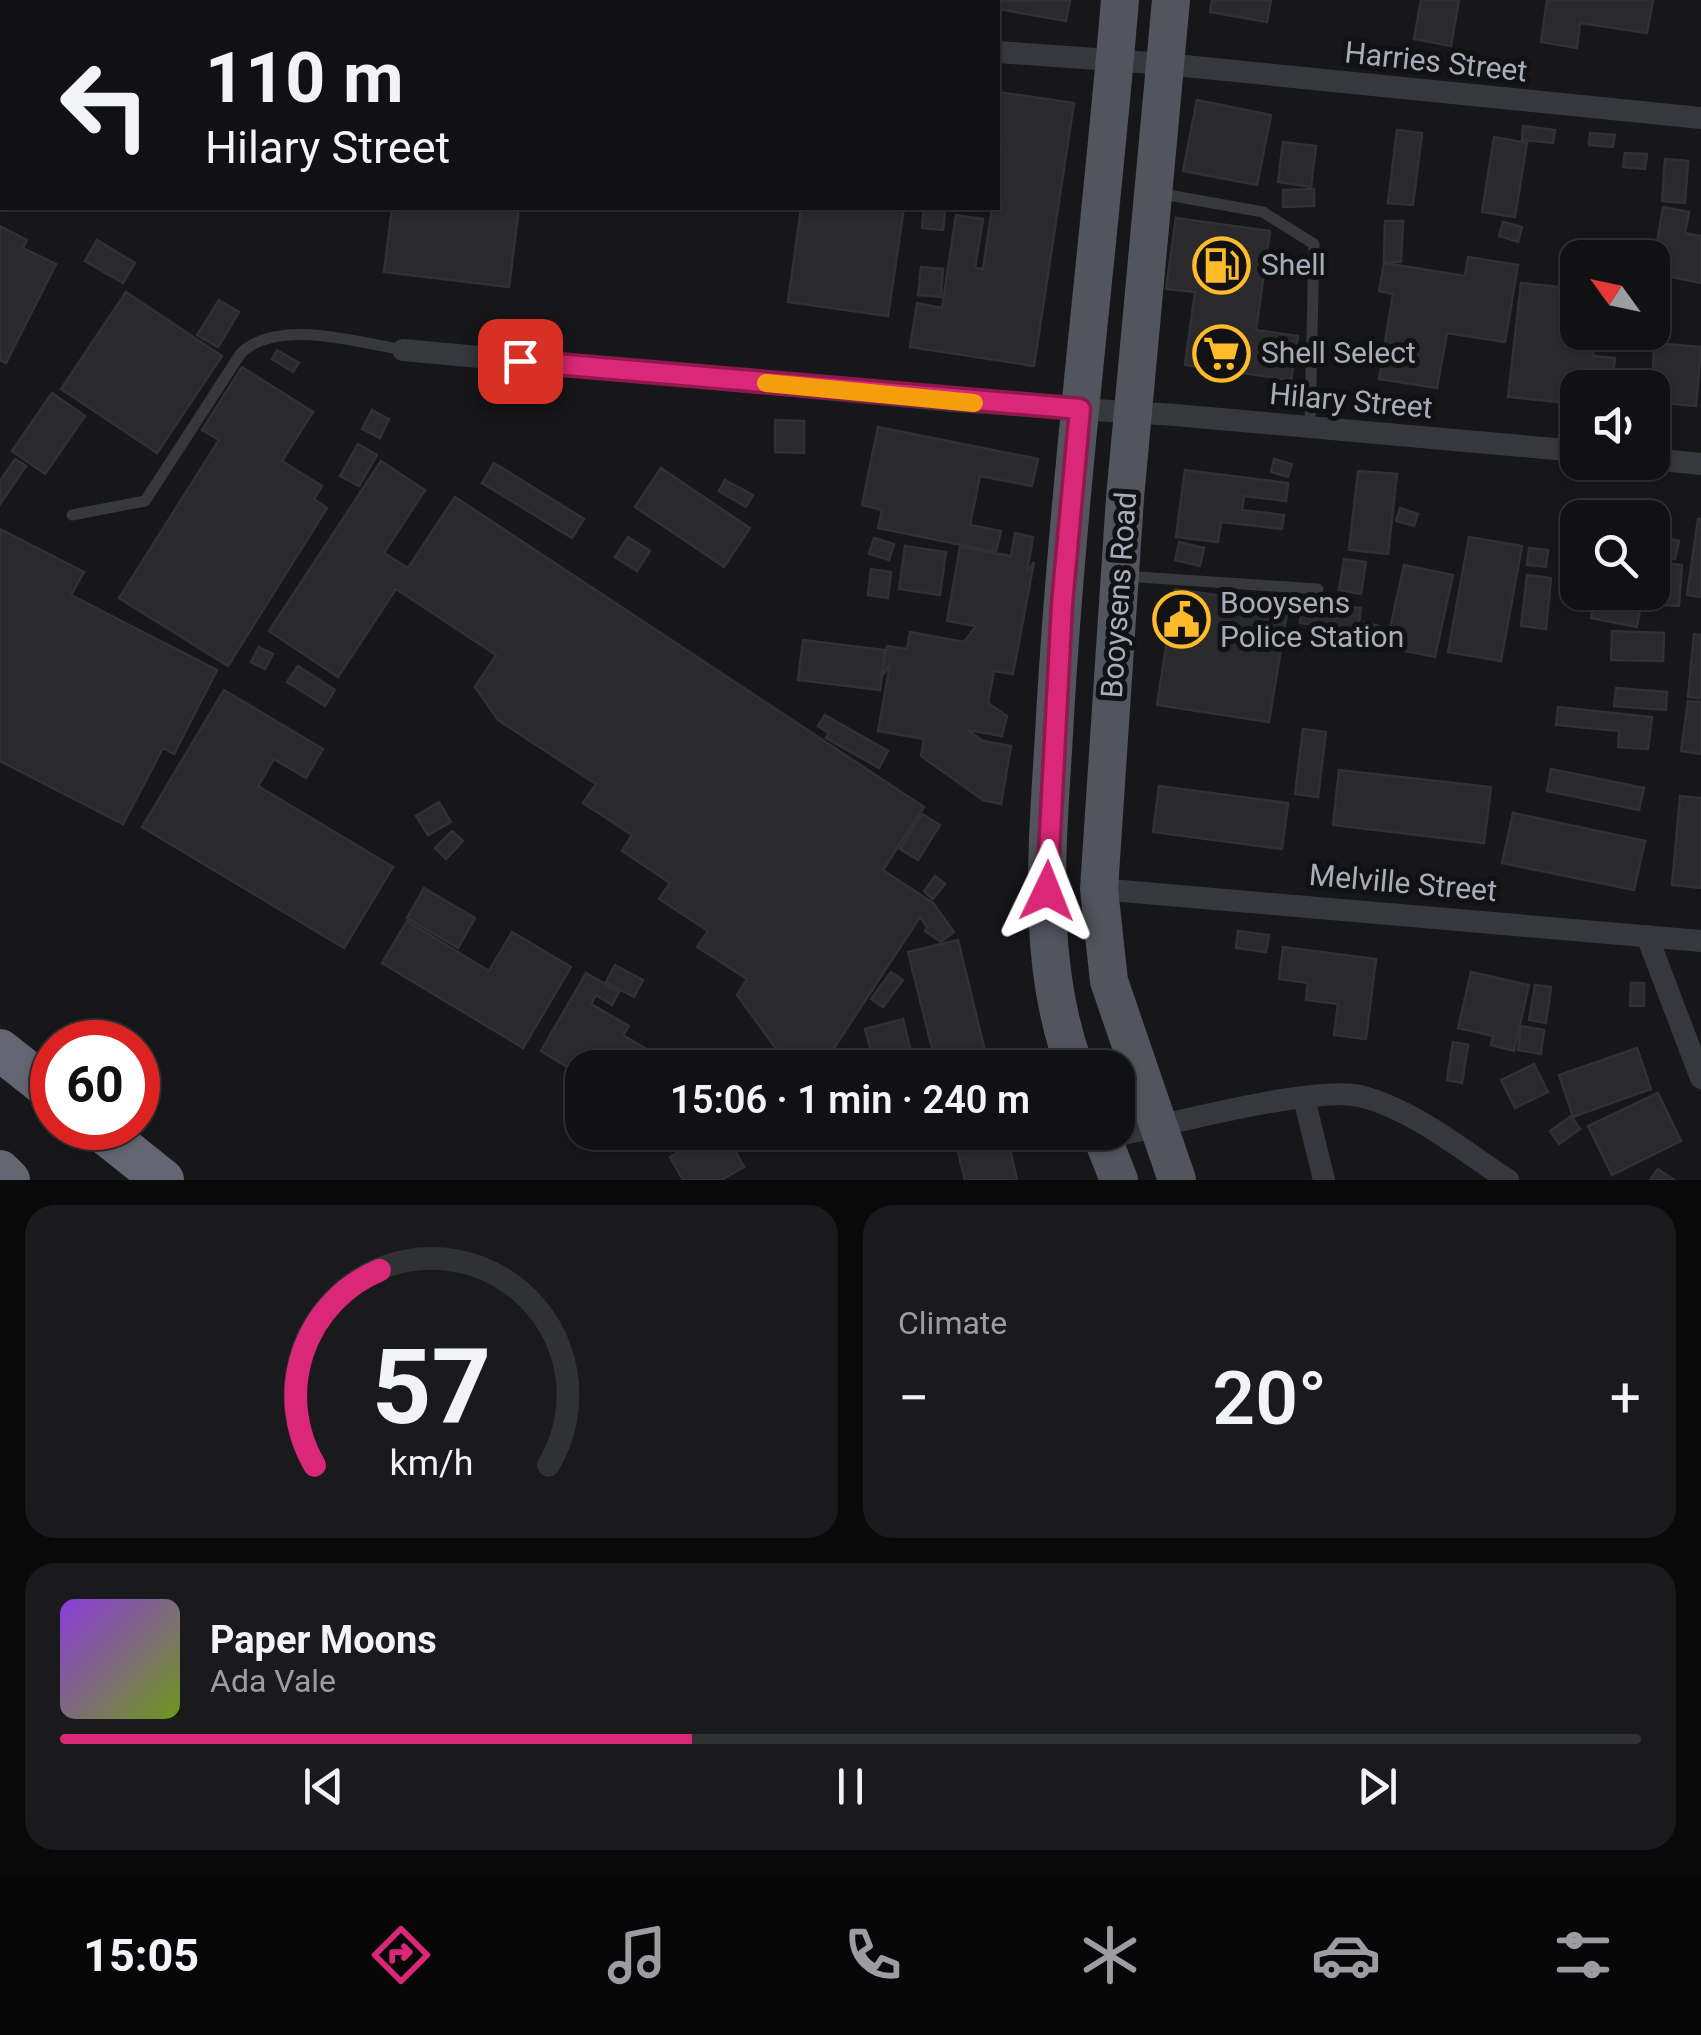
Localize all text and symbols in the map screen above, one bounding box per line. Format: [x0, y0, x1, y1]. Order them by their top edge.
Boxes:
street label: Harries Street [1343, 35, 1529, 88]
text: 110 m [205, 37, 404, 119]
icon: left [40, 40, 170, 170]
text: Hilary Street [205, 121, 450, 174]
fuel station icon: Shell [1192, 235, 1252, 295]
north arrow [1560, 240, 1670, 350]
map controls [1560, 240, 1670, 610]
place label: Shell [1261, 247, 1326, 282]
pin [478, 319, 563, 404]
supermarket icon: Shell Select [1192, 323, 1252, 383]
icon: arrive [493, 334, 548, 389]
place label: Shell Select [1261, 335, 1416, 370]
button: sound [1560, 370, 1670, 480]
street label: Hilary Street [1268, 376, 1434, 425]
street label: Booysens Road [1094, 491, 1143, 699]
button: search [1560, 500, 1670, 610]
place label: Booysens Police Station [1220, 585, 1404, 654]
public building icon: Booysens Police Station [1151, 590, 1211, 650]
position arrow [995, 839, 1099, 943]
street label: Melville Street [1308, 857, 1498, 908]
speed limit sign: 60 [30, 1020, 160, 1150]
text: 15:06 · 1 min · 240 m [670, 1078, 1030, 1122]
text: Climate [898, 1304, 1007, 1342]
text: 57 [372, 1327, 491, 1448]
text: 20° [1212, 1354, 1327, 1442]
text: − [898, 1366, 929, 1430]
text: + [1610, 1366, 1641, 1430]
text: km/h [390, 1442, 473, 1484]
text: Paper Moons [210, 1618, 437, 1662]
text: Ada Vale [210, 1662, 336, 1700]
icon: previous [296, 1759, 351, 1814]
icon: pause [823, 1759, 878, 1814]
icon: next [1350, 1759, 1405, 1814]
icon: directions [366, 1920, 436, 1990]
icon: music [602, 1920, 672, 1990]
icon: phone [838, 1920, 908, 1990]
icon: climate [1075, 1920, 1145, 1990]
icon: car [1311, 1920, 1381, 1990]
icon: filters [1548, 1920, 1618, 1990]
text: 15:05 [83, 1929, 199, 1982]

